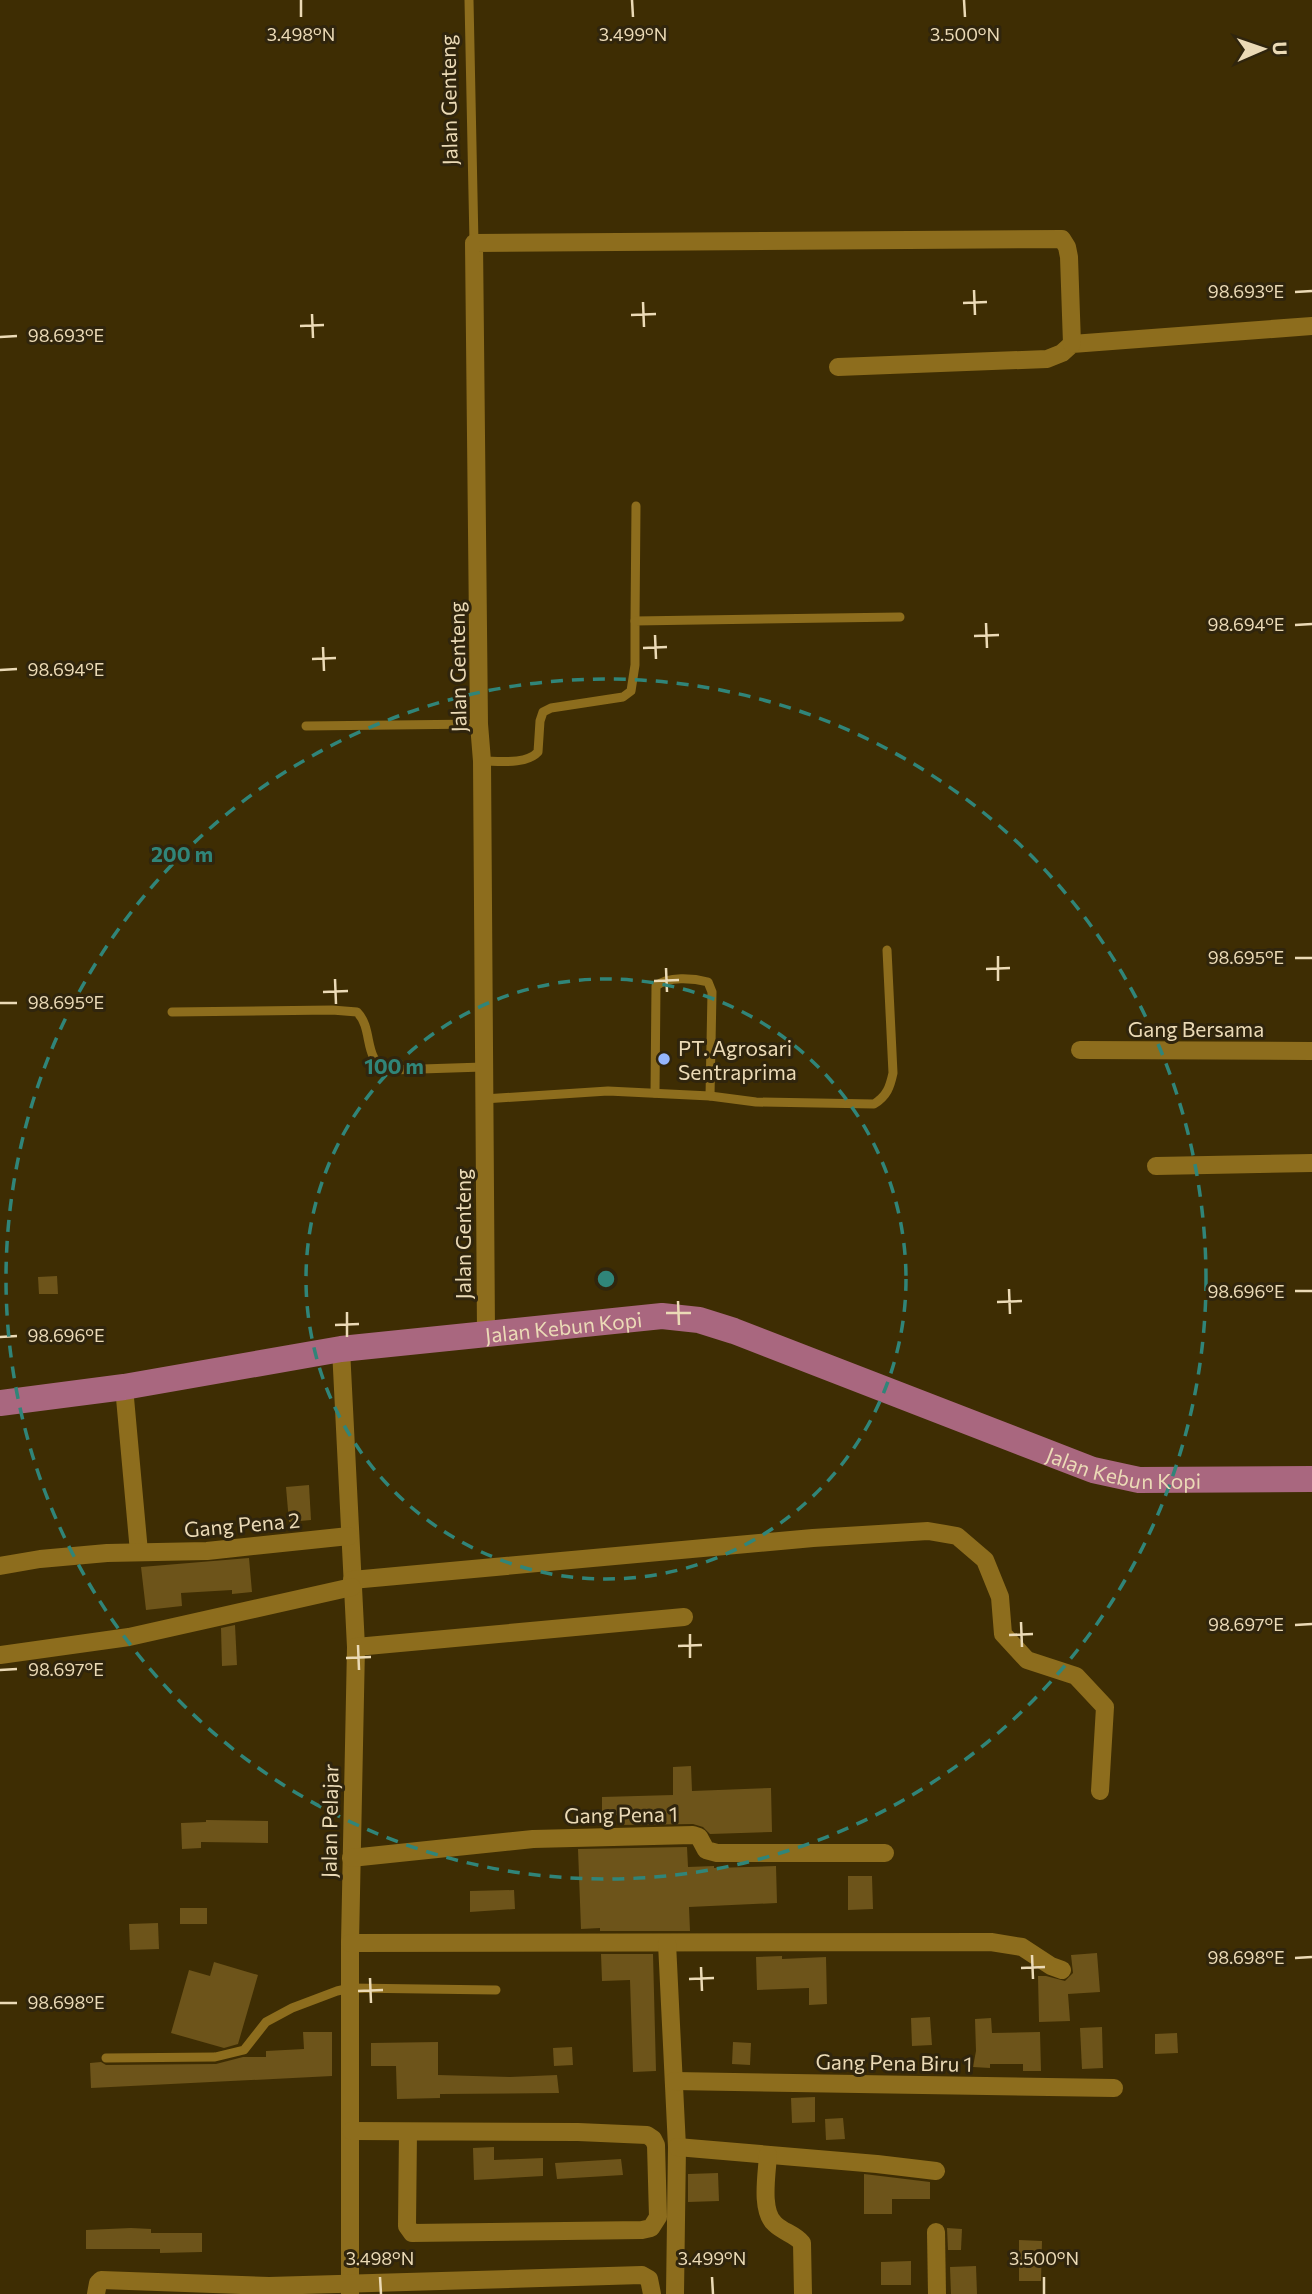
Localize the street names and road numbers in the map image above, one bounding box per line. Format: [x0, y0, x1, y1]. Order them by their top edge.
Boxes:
street label: Jalan Genteng [434, 34, 462, 166]
street label: Jalan Genteng [443, 601, 471, 733]
street label: Gang Bersama [1128, 1016, 1264, 1041]
street label: Jalan Genteng [450, 1169, 475, 1299]
street label: Jalan Kebun Kopi [484, 1306, 643, 1347]
street label: Jalan Kebun Kopi [1043, 1441, 1201, 1493]
street label: Gang Pena 2 [183, 1506, 301, 1542]
street label: Jalan Pelajar [316, 1764, 342, 1878]
street label: Gang Pena 1 [564, 1801, 678, 1827]
street label: Gang Pena Biru 1 [815, 2048, 973, 2076]

